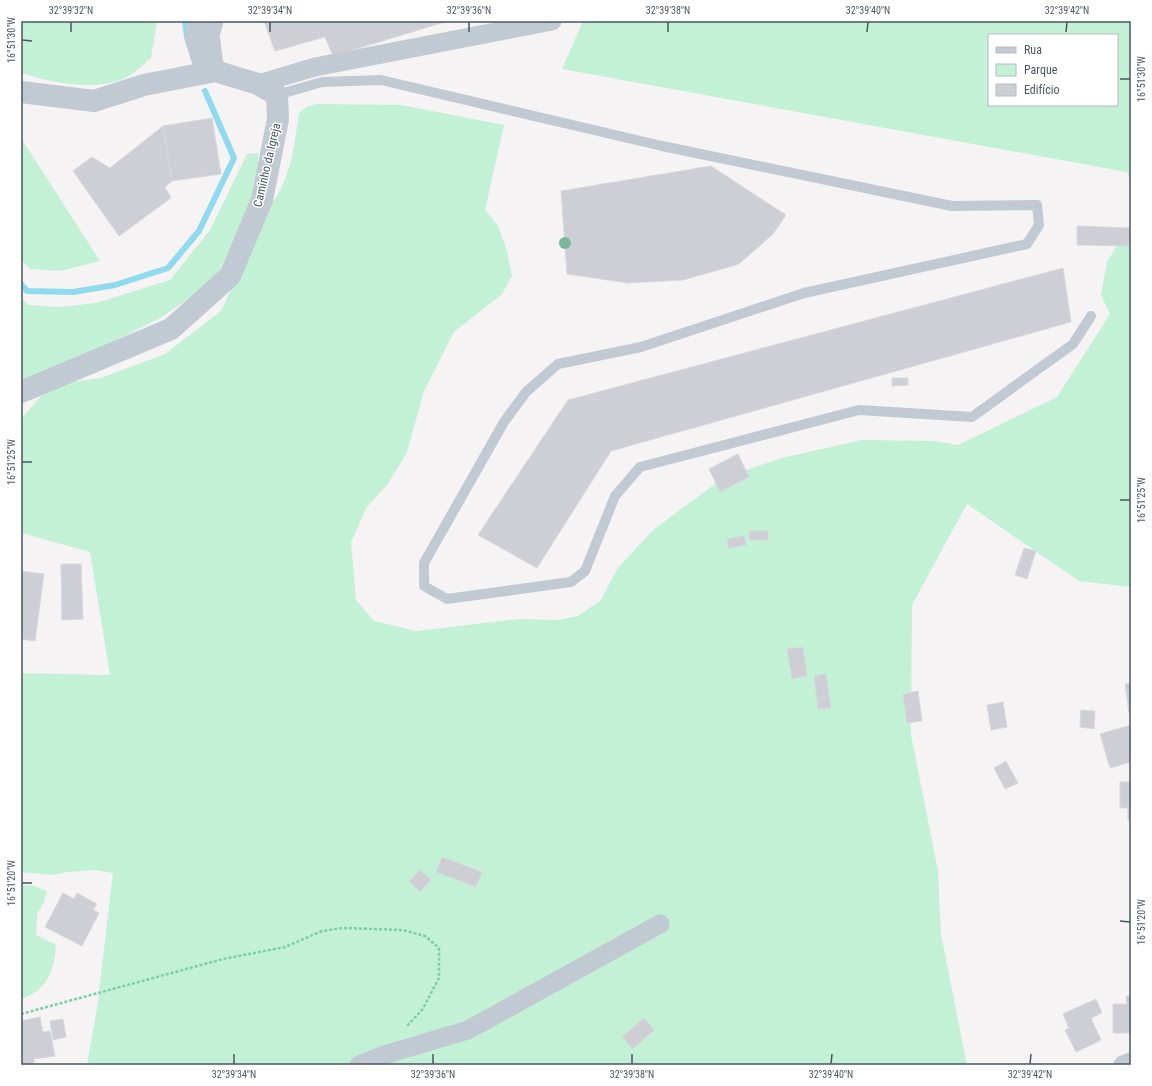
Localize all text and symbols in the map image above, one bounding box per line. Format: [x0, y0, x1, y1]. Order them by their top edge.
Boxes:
text: 32°39'32"N [49, 5, 93, 16]
text: 32°39'34"N [248, 5, 292, 16]
text: 32°39'36"N [447, 5, 491, 16]
text: 32°39'38"N [646, 5, 690, 16]
text: 32°39'40"N [846, 5, 890, 16]
text: 32°39'42"N [1045, 5, 1089, 16]
text: 16°51'30"W [6, 17, 17, 63]
legend [988, 34, 1118, 106]
text: Rua [1024, 43, 1042, 57]
text: 16°51'30"W [1136, 56, 1147, 102]
text: Parque [1024, 63, 1058, 77]
text: Edifício [1024, 83, 1060, 97]
street label: Caminho da Igreja [251, 121, 284, 208]
text: 16°51'25"W [6, 439, 17, 485]
text: 16°51'25"W [1136, 477, 1147, 523]
text: 16°51'20"W [6, 860, 17, 906]
text: 16°51'20"W [1136, 899, 1147, 945]
text: 32°39'34"N [212, 1069, 256, 1080]
text: 32°39'36"N [411, 1069, 455, 1080]
text: 32°39'38"N [610, 1069, 654, 1080]
text: 32°39'40"N [809, 1069, 853, 1080]
text: 32°39'42"N [1008, 1069, 1052, 1080]

